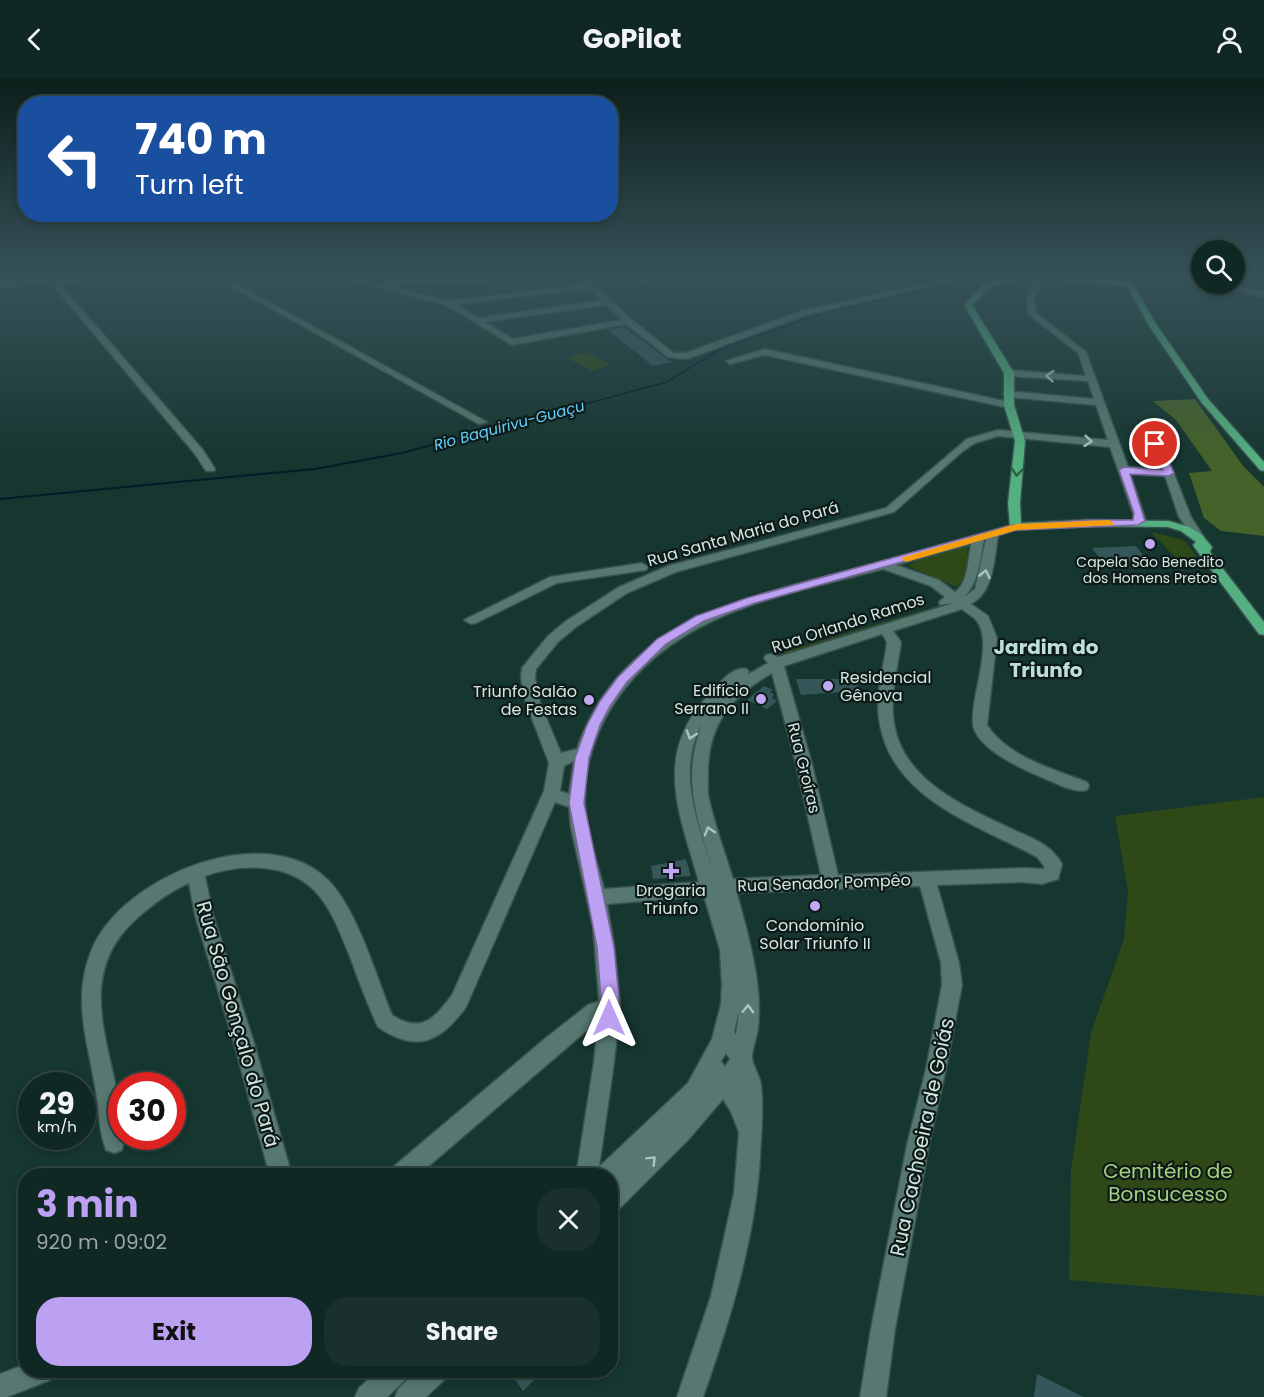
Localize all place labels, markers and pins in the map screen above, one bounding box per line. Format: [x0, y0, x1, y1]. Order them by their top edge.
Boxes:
pin [1129, 418, 1180, 469]
marker: Capela São Benedito dos Homens Pretos [1143, 537, 1157, 551]
place label: Capela São Benedito dos Homens Pretos [1076, 552, 1224, 588]
place label: Residencial Gênova [840, 666, 931, 707]
place label: Edifício Serrano II [674, 679, 749, 720]
marker: Residencial Gênova [821, 679, 835, 693]
place label: Triunfo Salão de Festas [473, 680, 577, 721]
marker: Edifício Serrano II [754, 692, 768, 706]
marker: Triunfo Salão de Festas [582, 693, 596, 707]
marker: Drogaria Triunfo [664, 864, 678, 878]
place label: Drogaria Triunfo [636, 879, 706, 920]
marker: Condomínio Solar Triunfo II [808, 899, 822, 913]
place label: Condomínio Solar Triunfo II [759, 914, 871, 955]

